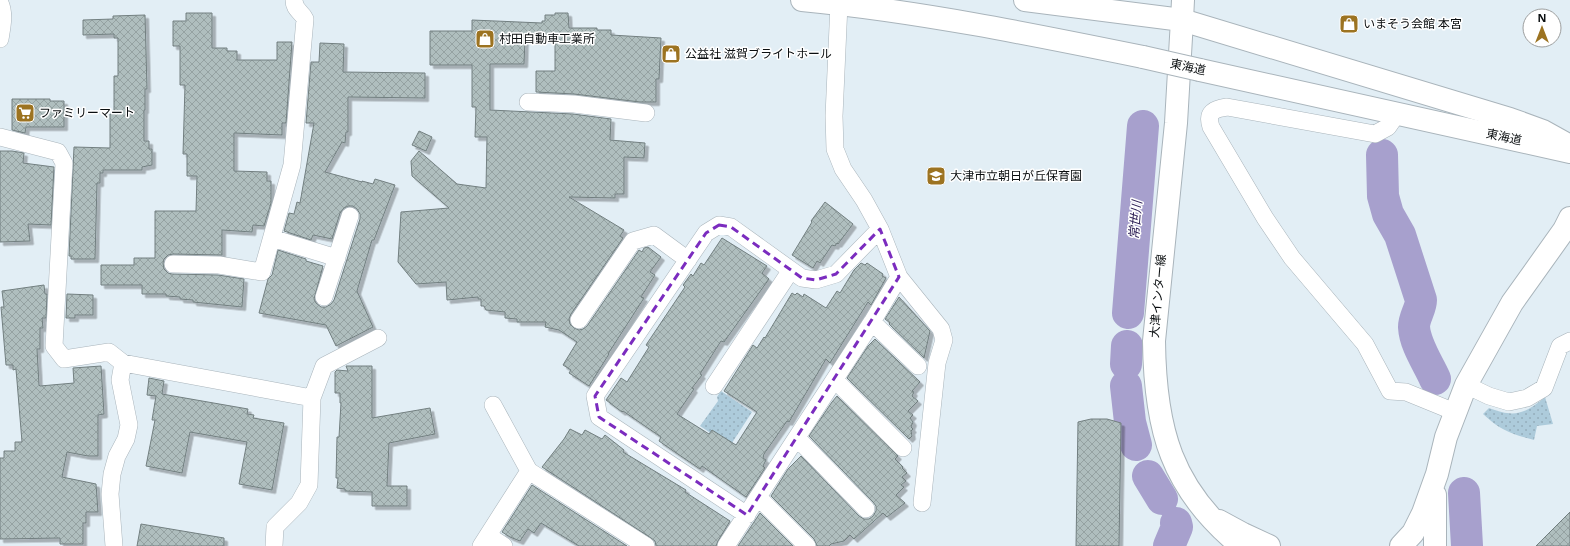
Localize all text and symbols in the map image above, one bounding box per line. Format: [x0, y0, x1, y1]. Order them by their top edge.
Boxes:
north arrow [1522, 8, 1562, 48]
text: N [1538, 10, 1546, 25]
shop icon: いまそう会館 本宮 [1338, 13, 1360, 35]
place label: いまそう会館 本宮 [1363, 15, 1462, 32]
shop icon: 村田自動車工業所 [474, 28, 496, 50]
place label: 村田自動車工業所 [499, 30, 595, 47]
shop icon: 公益社 滋賀ブライトホール [660, 43, 682, 65]
place label: 公益社 滋賀ブライトホール [685, 45, 832, 62]
street label: 東海道 [1169, 54, 1207, 79]
supermarket icon: ファミリーマート [14, 102, 36, 124]
place label: ファミリーマート [39, 104, 135, 121]
street label: 東海道 [1485, 124, 1523, 149]
school or university icon: 大津市立朝日が丘保育園 [925, 165, 947, 187]
place label: 大津市立朝日が丘保育園 [950, 167, 1082, 184]
water label: 常世川 [1124, 198, 1146, 240]
street label: 大津インター線 [1145, 253, 1170, 339]

